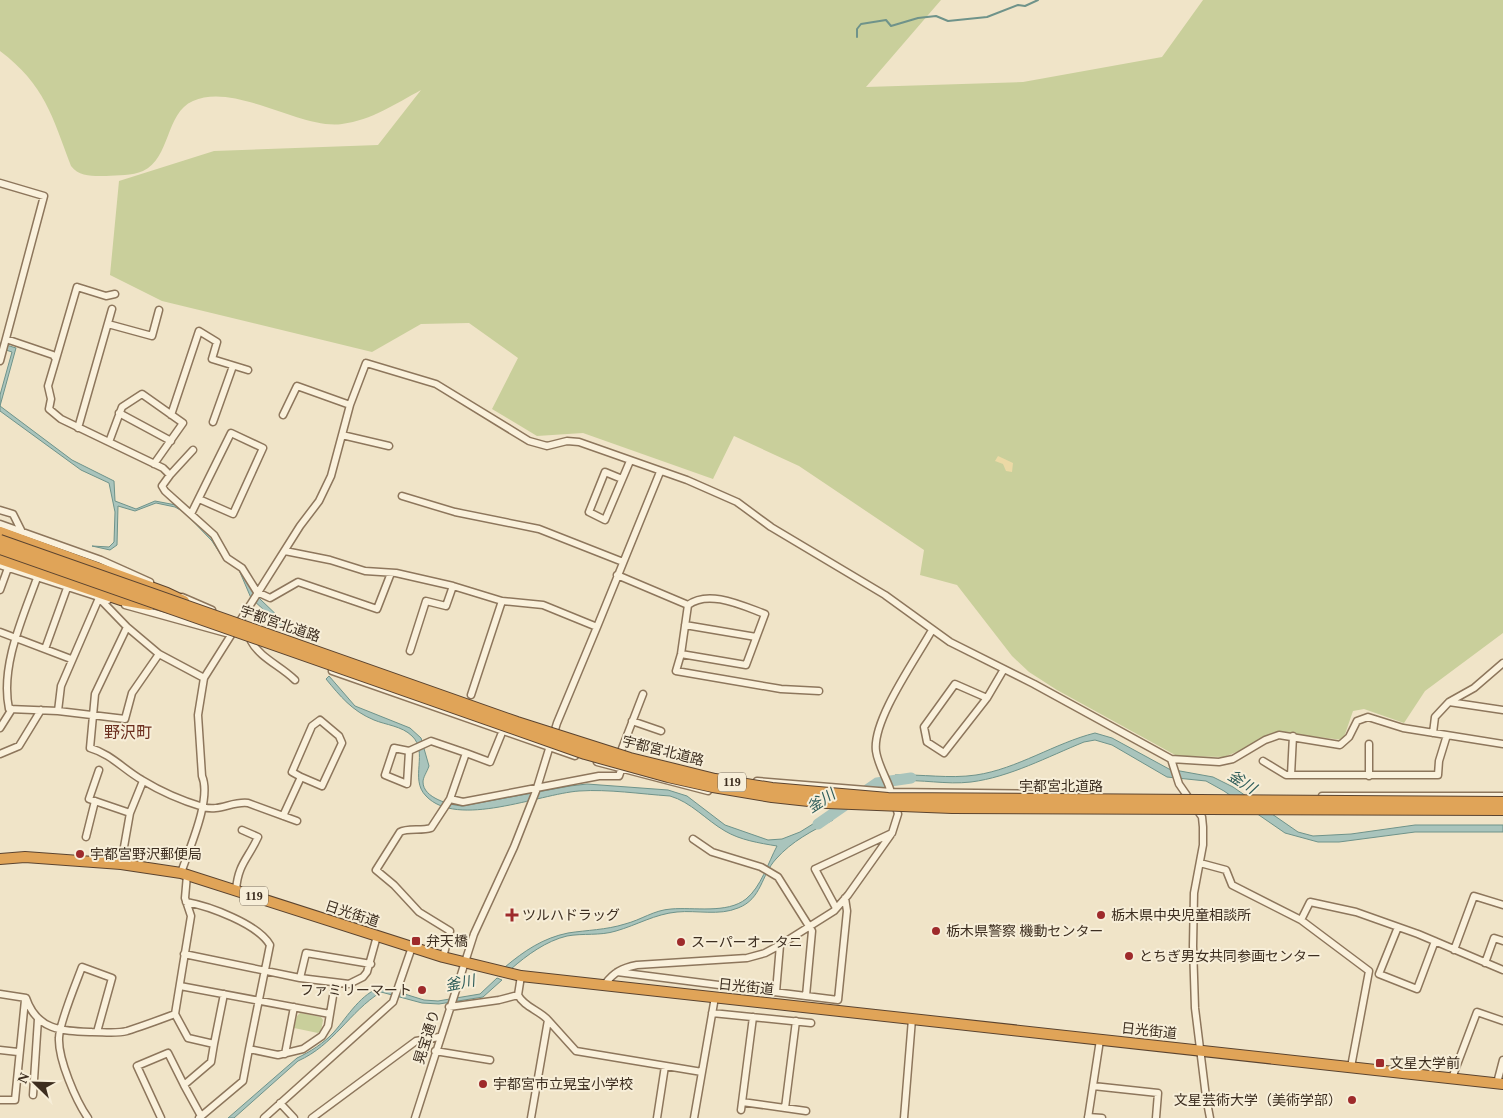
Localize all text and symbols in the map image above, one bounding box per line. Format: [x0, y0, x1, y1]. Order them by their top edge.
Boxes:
street label: 宇都宮北道路 [238, 602, 322, 645]
district label: 野沢町 [104, 724, 152, 741]
street label: 宇都宮北道路 [620, 733, 706, 768]
water label: 釜川 [1225, 767, 1261, 798]
road number: 119 [718, 772, 746, 792]
street label: 宇都宮北道路 [1019, 778, 1103, 794]
water label: 釜川 [804, 785, 840, 816]
place label: 宇都宮野沢郵便局 [90, 847, 202, 862]
marker: 宇都宮野沢郵便局 [74, 848, 86, 860]
road number: 119 [240, 886, 268, 906]
street label: 日光街道 [323, 898, 381, 930]
place label: ツルハドラッグ [522, 908, 620, 923]
place label: 栃木県中央児童相談所 [1111, 908, 1251, 923]
marker: ツルハドラッグ [506, 909, 518, 921]
marker: 栃木県中央児童相談所 [1095, 909, 1107, 921]
place label: 栃木県警察 機動センター [946, 923, 1104, 939]
marker: 栃木県警察 機動センター [930, 925, 942, 937]
place label: 弁天橋 [426, 933, 468, 949]
marker: 弁天橋 [410, 935, 422, 947]
place label: スーパーオータニ [691, 935, 803, 950]
marker: スーパーオータニ [675, 936, 687, 948]
place label: とちぎ男女共同参画センター [1139, 949, 1321, 964]
marker: とちぎ男女共同参画センター [1123, 950, 1135, 962]
water label: 釜川 [444, 972, 478, 994]
street label: 日光街道 [717, 977, 775, 997]
place label: ファミリーマート [300, 983, 412, 998]
marker: ファミリーマート [416, 984, 428, 996]
street label: 晃宝通り [412, 1008, 442, 1066]
street label: 日光街道 [1120, 1021, 1178, 1041]
place label: 文星大学前 [1390, 1055, 1460, 1071]
marker: 文星大学前 [1374, 1057, 1386, 1069]
north arrow [10, 1058, 60, 1108]
text: N [15, 1071, 32, 1086]
place label: 宇都宮市立晃宝小学校 [493, 1077, 633, 1092]
marker: 宇都宮市立晃宝小学校 [477, 1078, 489, 1090]
place label: 文星芸術大学（美術学部） [1174, 1092, 1342, 1108]
marker: 文星芸術大学（美術学部） [1346, 1094, 1358, 1106]

